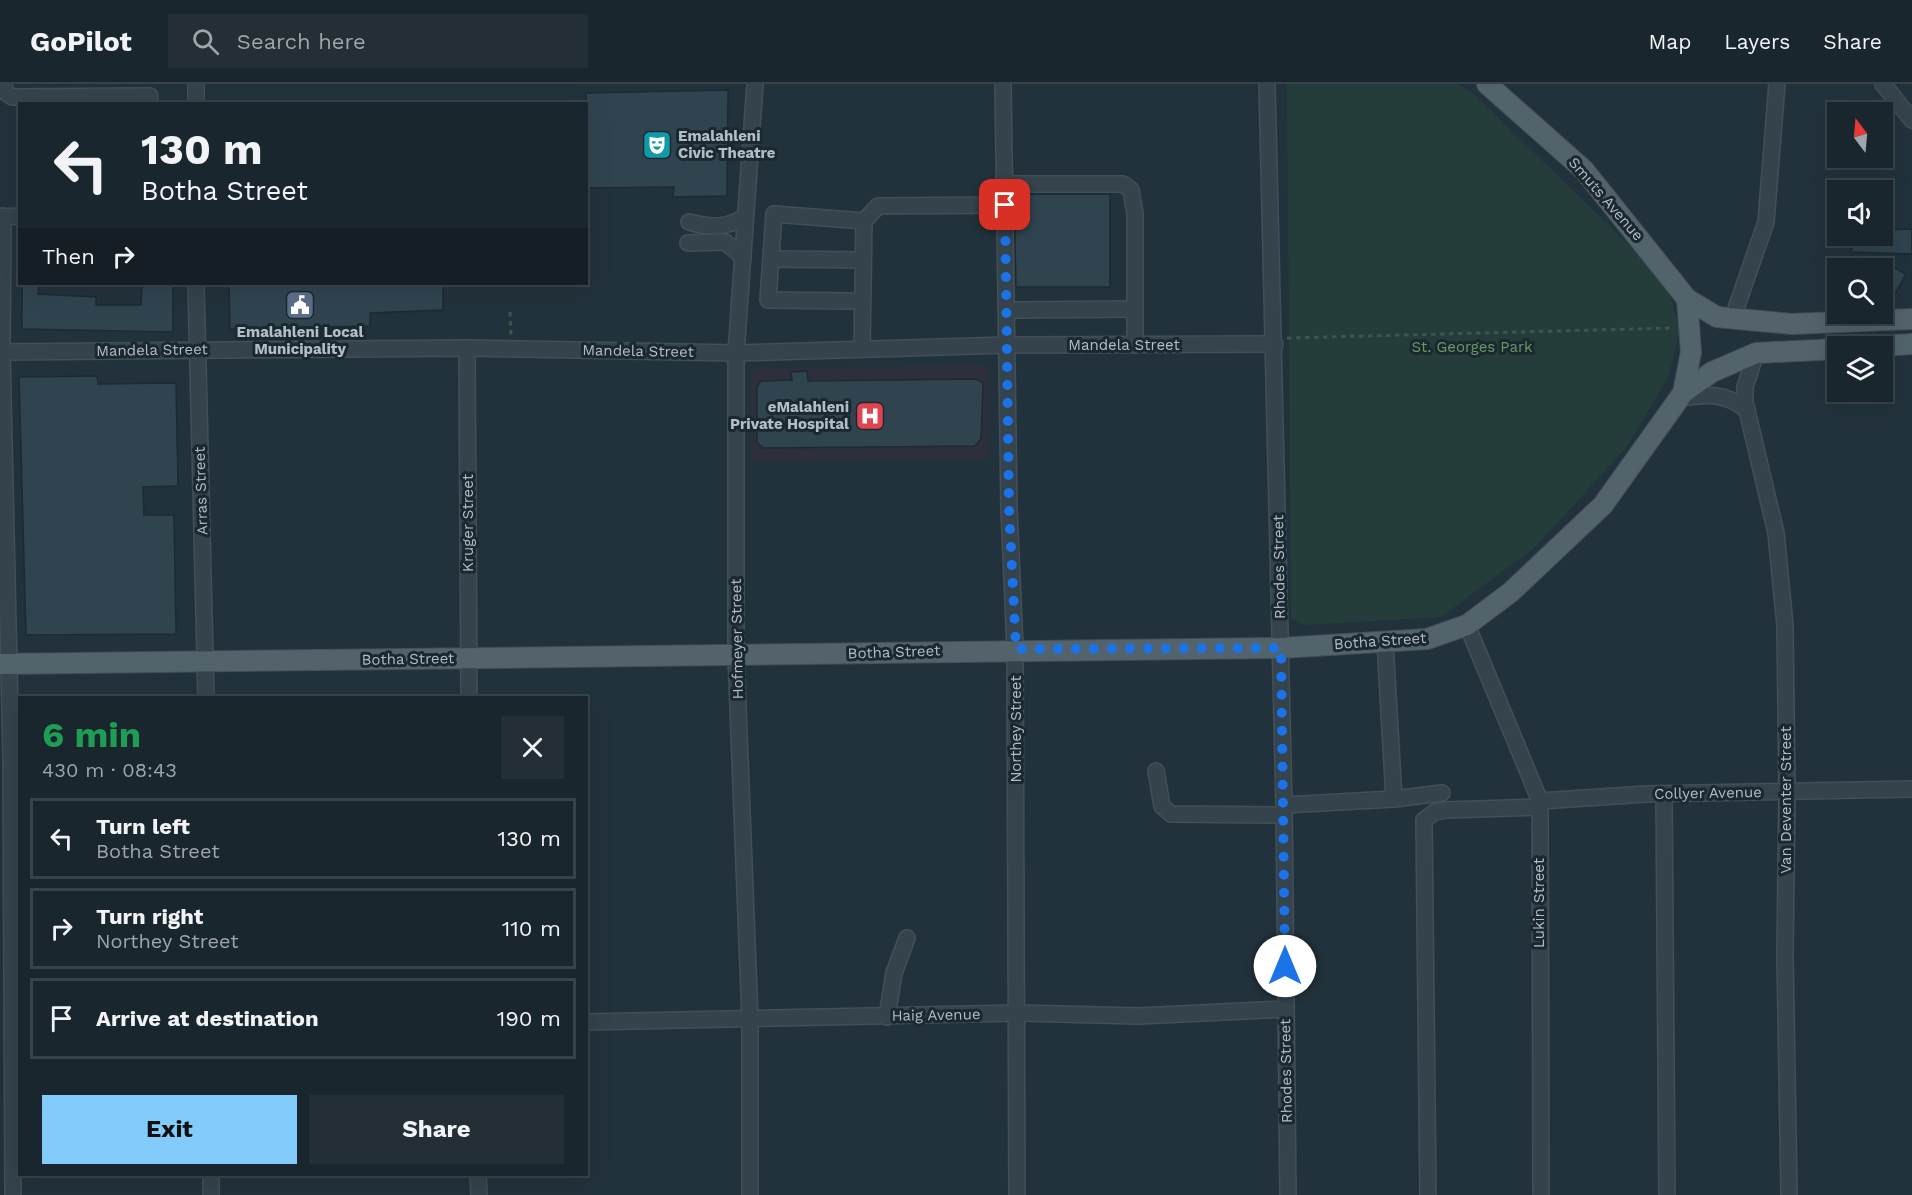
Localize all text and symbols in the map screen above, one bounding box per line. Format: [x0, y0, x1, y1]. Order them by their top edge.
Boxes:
search box [168, 14, 588, 68]
text: GoPilot [30, 25, 132, 58]
icon: search [189, 25, 222, 58]
text: Search here [237, 29, 366, 54]
text: Map [1648, 29, 1691, 54]
text: Layers [1724, 29, 1790, 54]
text: Share [1823, 29, 1882, 54]
north arrow [1827, 102, 1893, 168]
map controls [1827, 102, 1893, 402]
text: 130 m [141, 125, 263, 174]
icon: left [42, 126, 120, 204]
place label: Emalahleni Civic Theatre [678, 127, 776, 162]
theatre icon: Emalahleni Civic Theatre [641, 129, 673, 161]
street label: Smuts Avenue [1565, 154, 1647, 244]
text: Botha Street [141, 175, 308, 207]
pin [979, 179, 1030, 230]
button: sound [1827, 180, 1893, 246]
icon: arrive [988, 188, 1021, 221]
icon: right [107, 240, 140, 273]
text: Then [42, 244, 95, 269]
button: search [1827, 258, 1893, 324]
public building icon: Emalahleni Local Municipality [284, 289, 316, 321]
place label: Emalahleni Local Municipality [237, 323, 364, 358]
street label: Mandela Street [1068, 336, 1180, 354]
button: layers [1827, 336, 1893, 402]
park label: St. Georges Park [1411, 338, 1533, 356]
street label: Mandela Street [96, 340, 209, 360]
street label: Mandela Street [582, 341, 695, 361]
place label: eMalahleni Private Hospital [730, 398, 849, 433]
hospital icon: eMalahleni Private Hospital [854, 400, 886, 432]
street label: Arras Street [190, 446, 212, 536]
street label: Kruger Street [459, 473, 477, 572]
street label: Rhodes Street [1269, 514, 1289, 619]
street label: Hofmeyer Street [727, 578, 747, 699]
street label: Botha Street [1333, 629, 1428, 653]
street label: Botha Street [847, 641, 941, 663]
street label: Botha Street [362, 649, 455, 669]
street label: Northey Street [1007, 675, 1025, 783]
text: 6 min [42, 714, 141, 756]
button: close [501, 716, 564, 779]
street label: Van Deventer Street [1777, 725, 1795, 874]
text: 430 m · 08:43 [42, 758, 177, 782]
street label: Collyer Avenue [1654, 783, 1762, 803]
text: Turn left [96, 814, 190, 839]
icon: left [45, 822, 78, 855]
text: 130 m [497, 826, 561, 851]
text: Botha Street [96, 839, 220, 863]
street label: Lukin Street [1530, 857, 1548, 948]
text: Turn right [96, 904, 203, 929]
icon: right [45, 912, 78, 945]
text: 110 m [502, 916, 561, 941]
text: Northey Street [96, 929, 239, 953]
position arrow [1253, 934, 1317, 998]
icon: arrive [45, 1002, 78, 1035]
street label: Haig Avenue [891, 1005, 981, 1025]
text: Arrive at destination [96, 1006, 319, 1031]
text: 190 m [497, 1006, 561, 1031]
street label: Rhodes Street [1276, 1018, 1296, 1123]
button: Exit [42, 1095, 297, 1164]
button: Share [309, 1095, 564, 1164]

